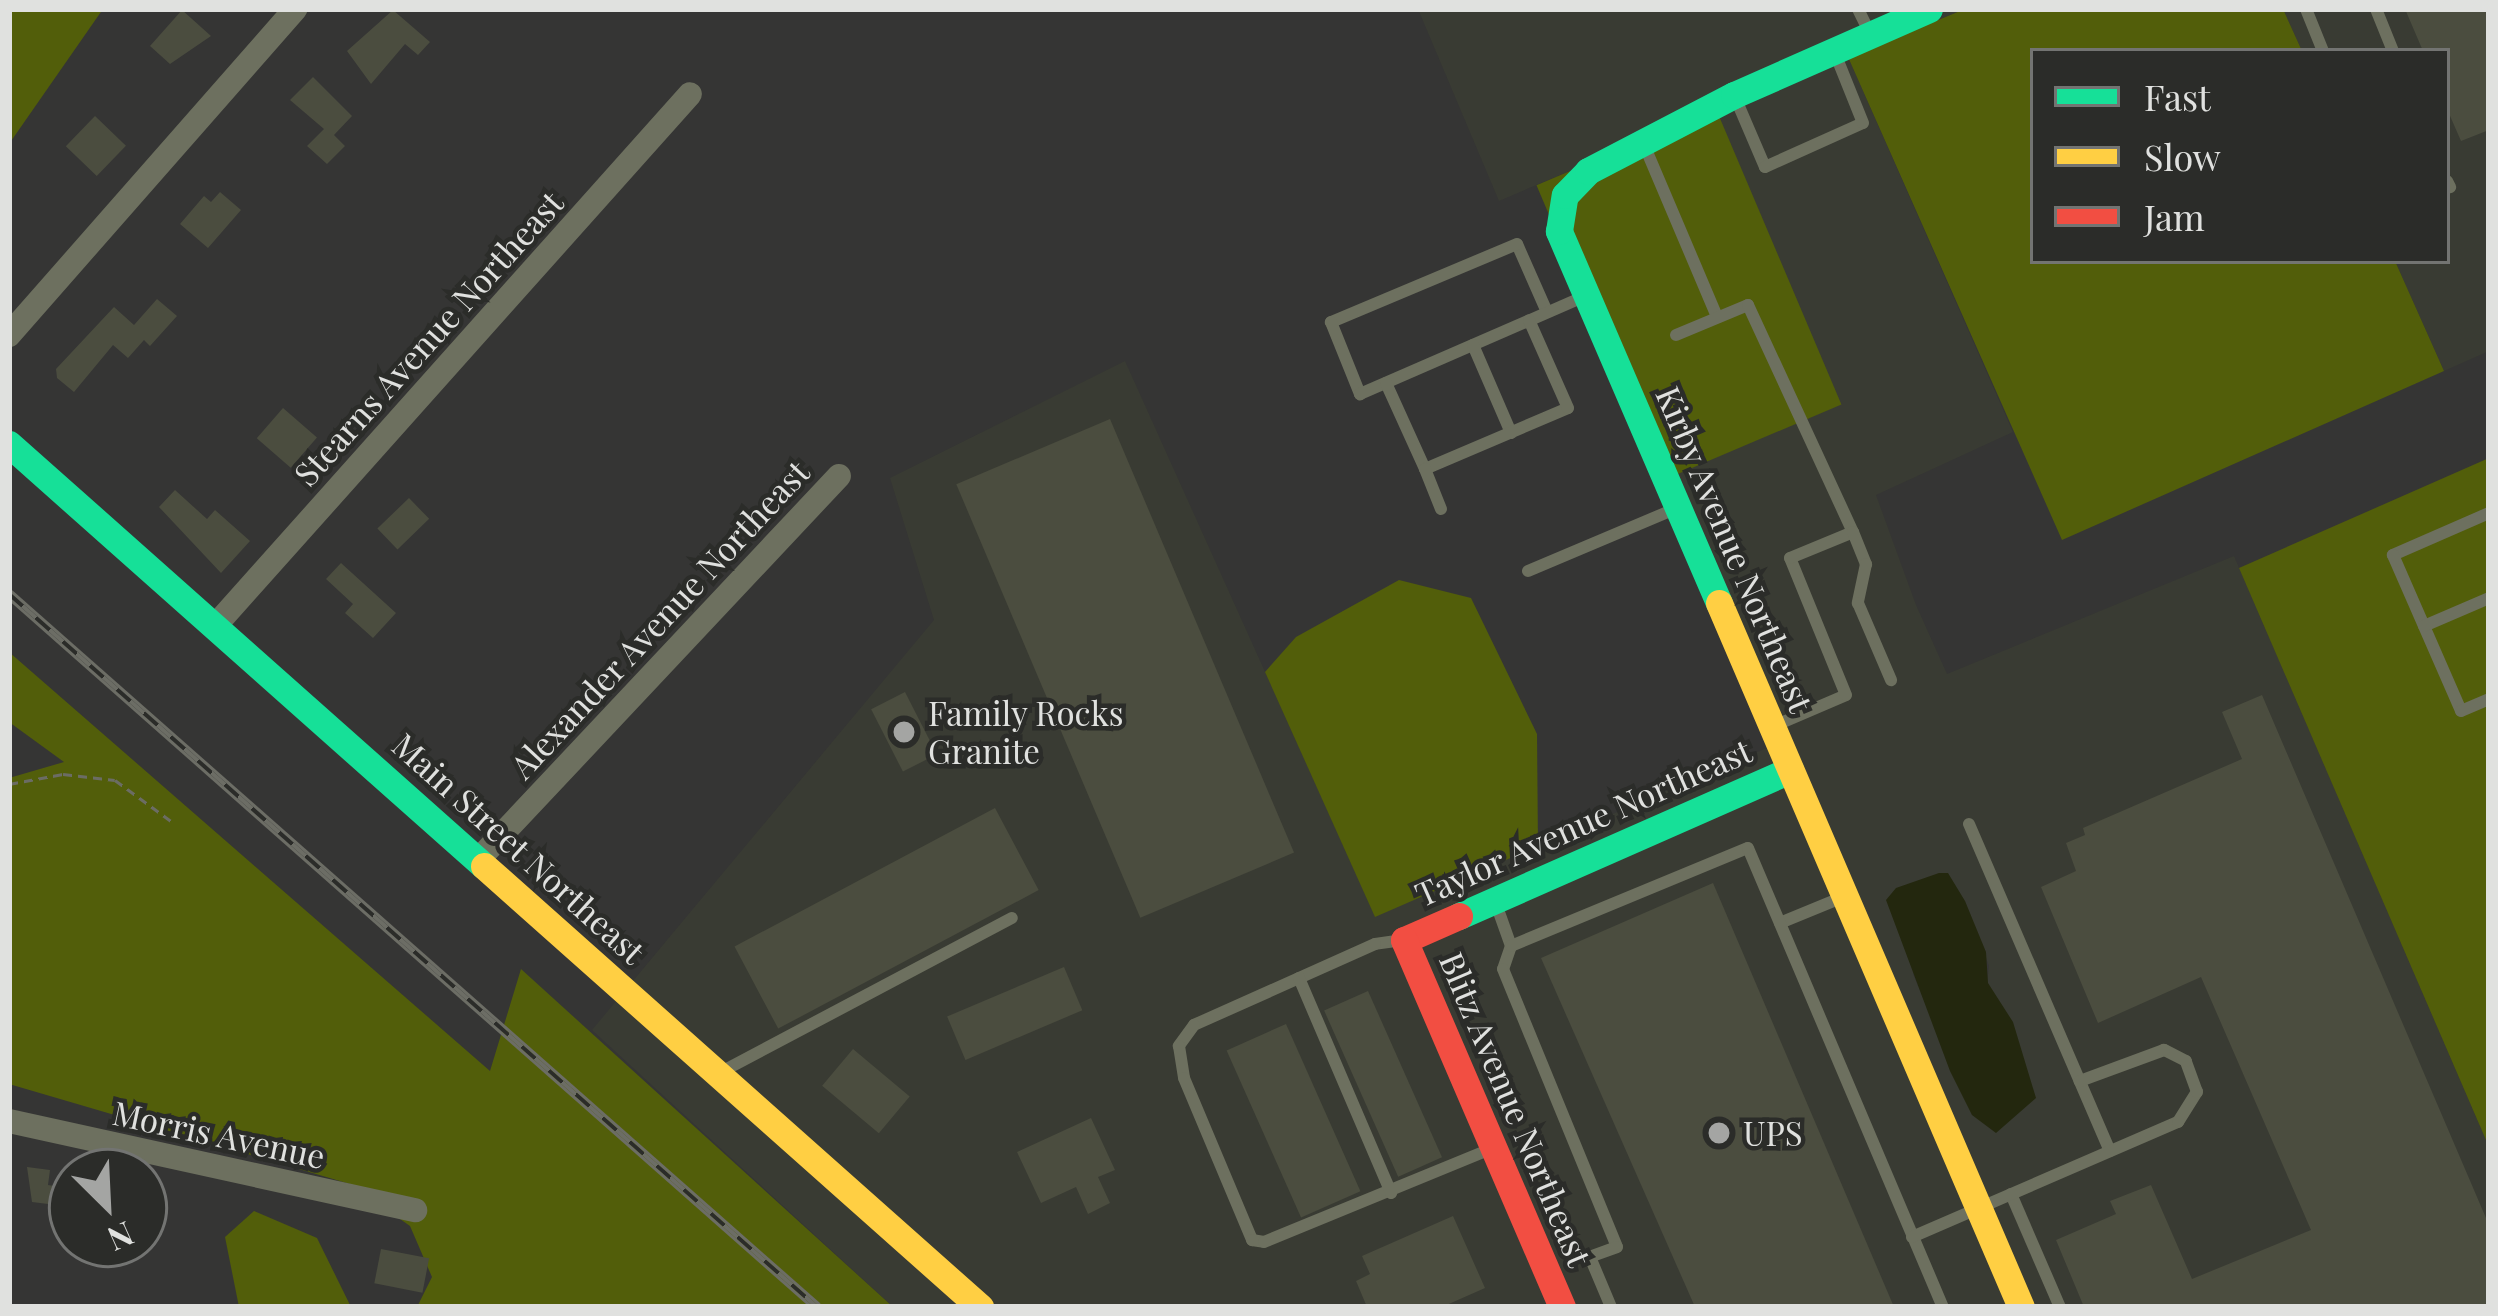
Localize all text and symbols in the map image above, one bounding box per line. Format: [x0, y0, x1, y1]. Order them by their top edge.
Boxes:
legend [2030, 48, 2450, 264]
text: Fast [2144, 72, 2211, 120]
text: Slow [2144, 132, 2221, 180]
street label: Stearns Avenue Northeast [285, 182, 571, 494]
text: Jam [2144, 192, 2205, 240]
street label: Kirby Avenue Northeast [1648, 379, 1822, 719]
street label: Alexander Avenue Northeast [501, 451, 817, 787]
place label: Family Rocks Granite [928, 693, 1124, 771]
marker: Family Rocks Granite [891, 719, 917, 745]
street label: Main Street Northeast [385, 724, 653, 972]
street label: Taylor Avenue Northeast [1408, 730, 1758, 914]
street label: Blitz Avenue Northeast [1432, 946, 1600, 1272]
street label: Morris Avenue [109, 1092, 329, 1176]
place label: UPS [1743, 1113, 1803, 1153]
marker: UPS [1706, 1120, 1732, 1146]
north arrow [48, 1148, 168, 1268]
text: N [102, 1213, 141, 1263]

